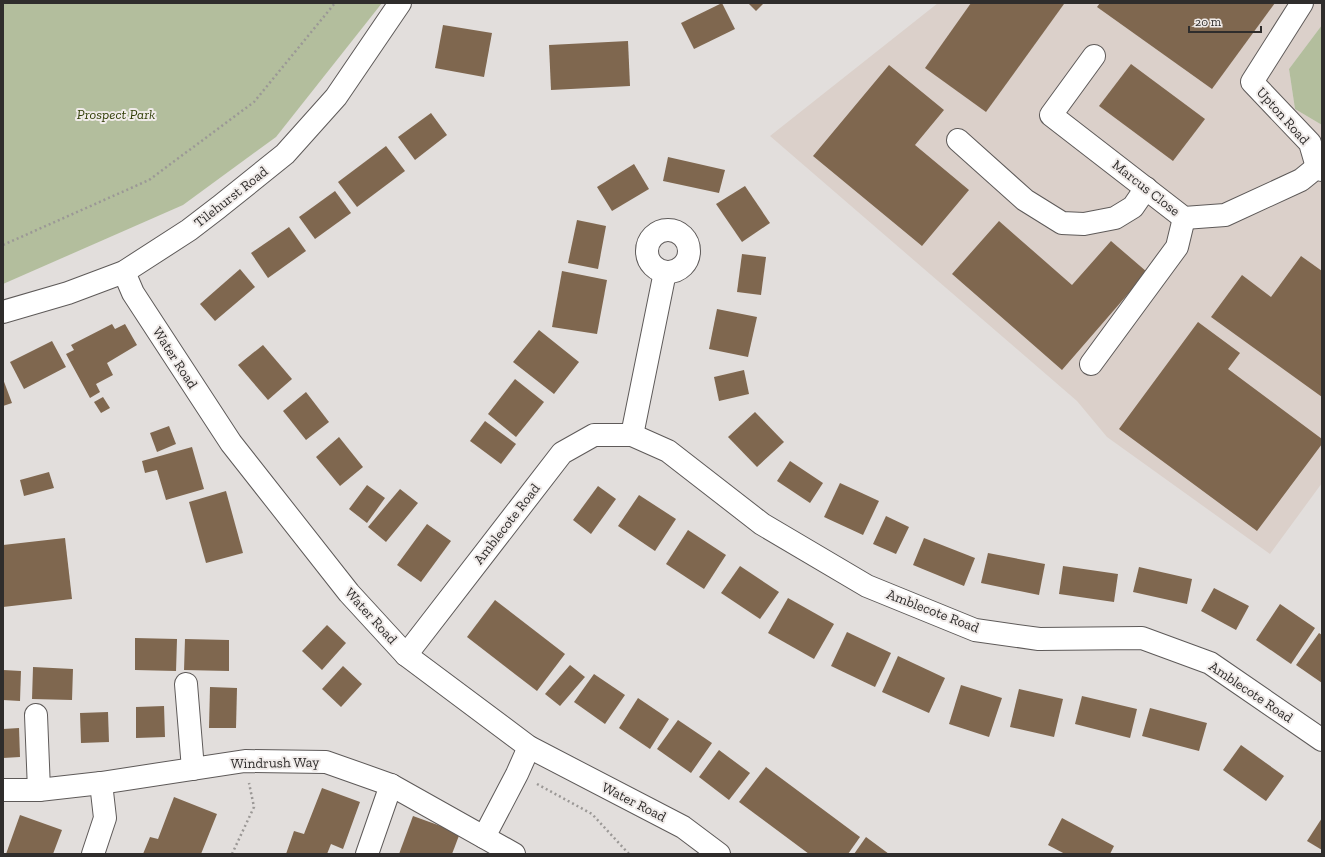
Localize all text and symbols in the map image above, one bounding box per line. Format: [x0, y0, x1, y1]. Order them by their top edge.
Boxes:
scale bar [1189, 8, 1261, 34]
text: 20 m [1195, 15, 1222, 29]
street label: Upton Road [1253, 84, 1313, 148]
park label: Prospect Park [77, 106, 155, 123]
street label: Marcus Close [1109, 156, 1184, 220]
street label: Tilehurst Road [191, 163, 272, 231]
street label: Water Road [149, 324, 201, 392]
street label: Amblecote Road [470, 480, 544, 568]
street label: Water Road [341, 584, 401, 648]
street label: Amblecote Road [884, 586, 982, 637]
street label: Amblecote Road [1206, 658, 1296, 727]
street label: Windrush Way [230, 754, 320, 772]
street label: Water Road [599, 779, 669, 826]

